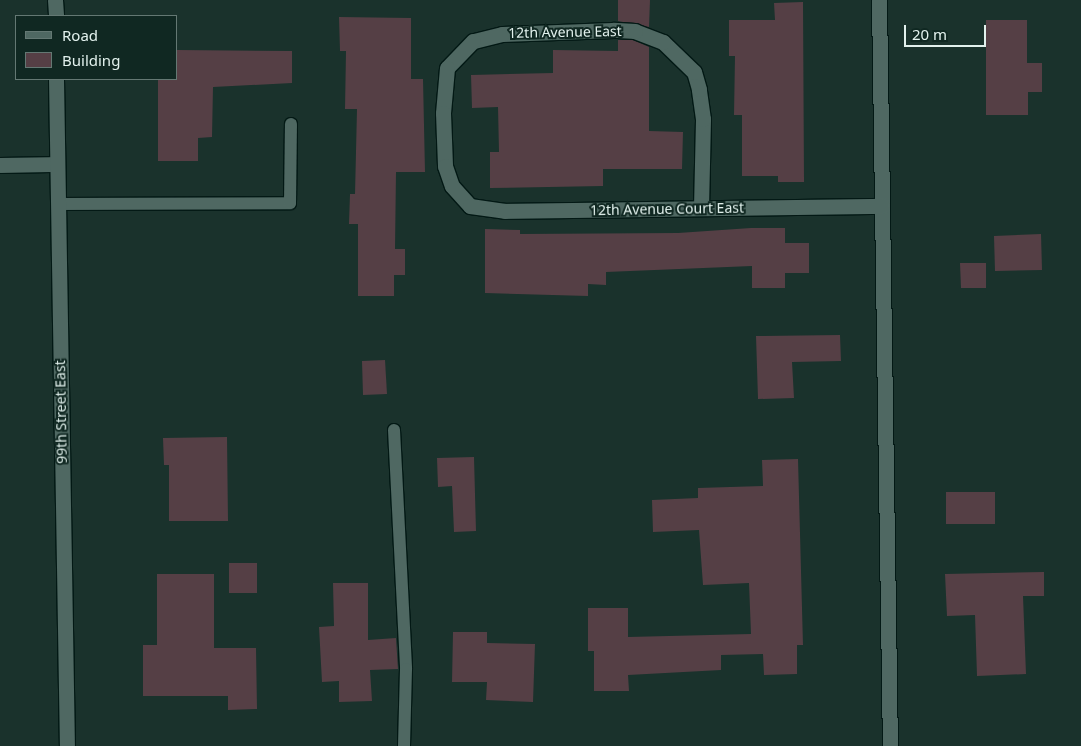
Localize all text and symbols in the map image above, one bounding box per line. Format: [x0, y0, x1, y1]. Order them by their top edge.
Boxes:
legend [15, 15, 178, 80]
scale bar [906, 15, 988, 47]
street label: 12th Avenue East [508, 23, 622, 41]
text: 20 m [912, 24, 947, 44]
text: Road [62, 25, 98, 45]
text: Building [62, 50, 120, 70]
street label: 12th Avenue Court East [590, 199, 744, 219]
street label: 99th Street East [52, 360, 70, 464]

